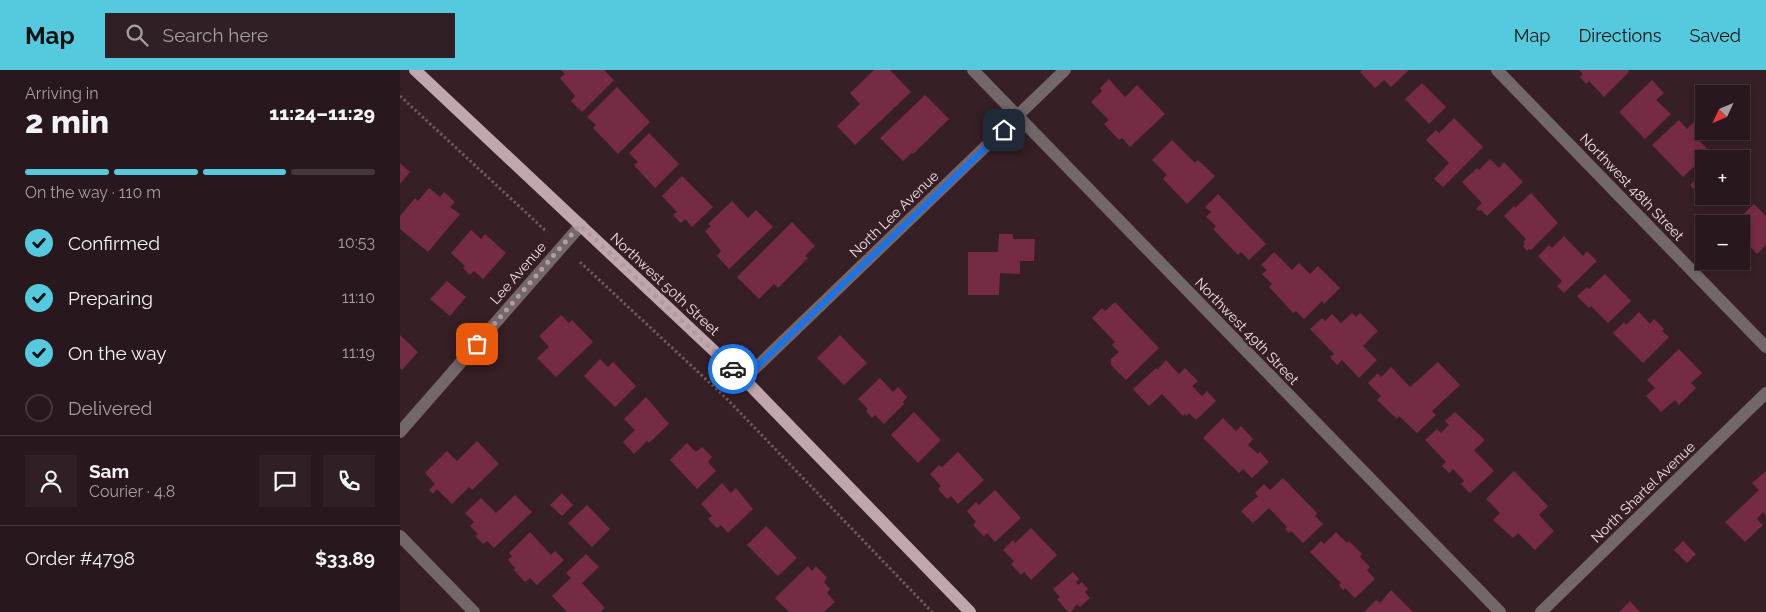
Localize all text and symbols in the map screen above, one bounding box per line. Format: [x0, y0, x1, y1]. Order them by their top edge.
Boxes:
search box [105, 13, 455, 58]
text: Map [25, 21, 75, 50]
icon: search [123, 21, 151, 49]
text: Search here [163, 24, 268, 46]
text: Map [1514, 25, 1550, 46]
text: Directions [1578, 25, 1662, 46]
text: Saved [1690, 25, 1741, 46]
text: Arriving in [25, 84, 99, 103]
north arrow [1695, 85, 1750, 140]
map controls [1695, 85, 1750, 270]
text: 11:24–11:29 [269, 102, 375, 124]
text: 2 min [25, 103, 109, 140]
pin [983, 109, 1025, 151]
icon: home [990, 116, 1018, 144]
street label: Northwest 48th Street [1577, 130, 1687, 244]
button: + [1695, 150, 1750, 205]
street label: North Lee Avenue [846, 168, 942, 260]
text: On the way · 110 m [25, 183, 161, 202]
button: − [1695, 215, 1750, 270]
icon: check [25, 229, 53, 257]
street label: Northwest 50th Street [607, 230, 723, 339]
text: Confirmed [68, 232, 160, 254]
text: 10:53 [338, 233, 375, 252]
street label: Lee Avenue [487, 239, 549, 307]
street label: Northwest 49th Street [1192, 274, 1302, 388]
icon: check [25, 284, 53, 312]
text: Preparing [68, 287, 153, 309]
text: 11:10 [342, 288, 375, 307]
pin [456, 323, 498, 365]
icon: bag [463, 330, 491, 358]
icon: check [25, 339, 53, 367]
text: On the way [68, 342, 167, 364]
text: 11:19 [342, 343, 375, 362]
courier [708, 344, 758, 394]
icon: car [719, 355, 747, 383]
text: Delivered [68, 397, 152, 419]
street label: North Shartel Avenue [1588, 438, 1698, 546]
button: person [25, 455, 77, 507]
button: chat [259, 455, 311, 507]
button: phone [323, 455, 375, 507]
text: Sam [89, 460, 129, 482]
text: Courier · 4.8 [89, 482, 175, 501]
text: Order #4798 [25, 547, 135, 569]
text: $33.89 [315, 547, 375, 569]

